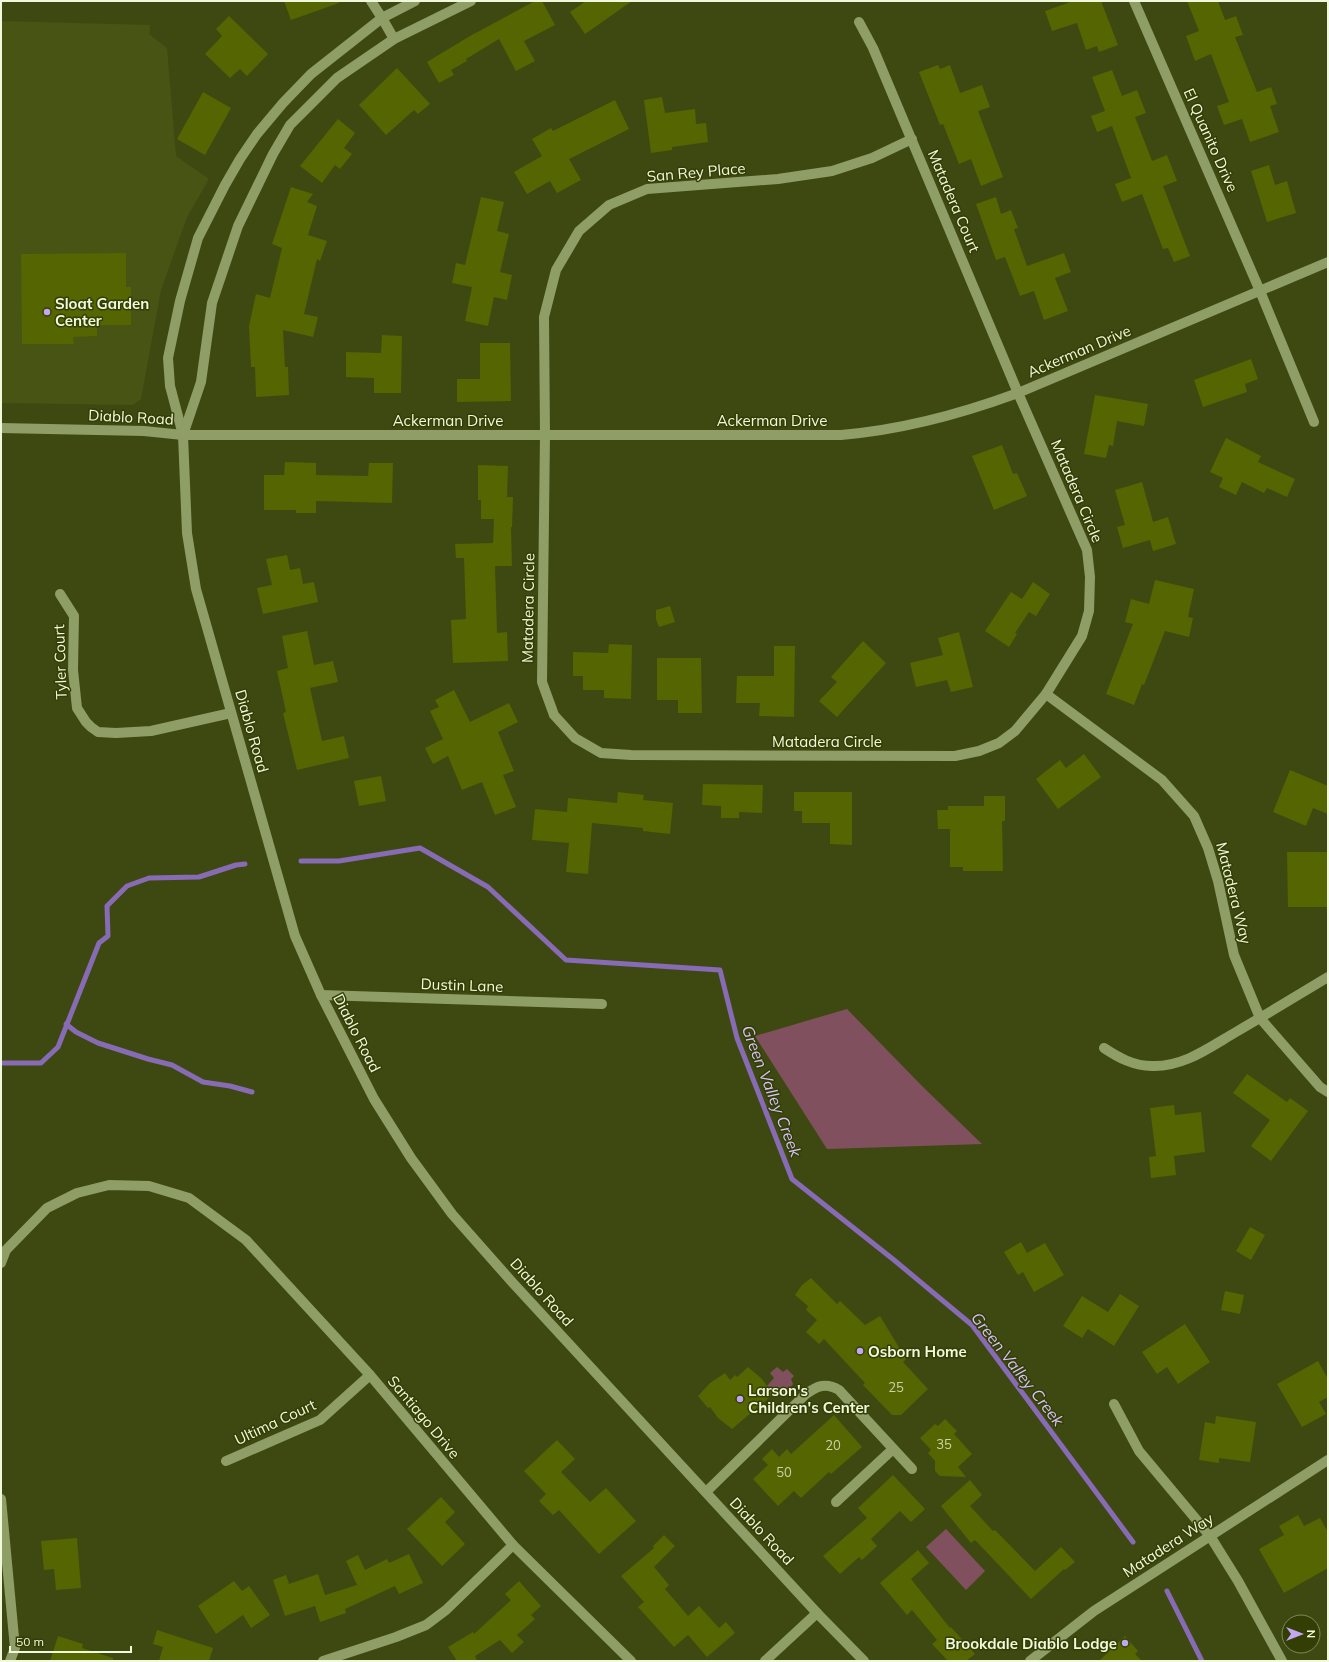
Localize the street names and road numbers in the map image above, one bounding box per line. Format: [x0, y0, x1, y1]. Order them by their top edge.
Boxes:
street label: El Quanito Drive [1180, 85, 1242, 195]
street label: Matadera Court [924, 147, 984, 255]
street label: San Rey Place [646, 158, 746, 186]
street label: Ackerman Drive [1024, 321, 1134, 381]
street label: Diablo Road [88, 405, 174, 429]
street label: Ackerman Drive [393, 411, 503, 430]
street label: Ackerman Drive [717, 411, 827, 430]
street label: Matadera Circle [1047, 437, 1107, 545]
street label: Matadera Circle [518, 553, 538, 663]
street label: Tyler Court [49, 624, 71, 700]
street label: Diablo Road [231, 687, 273, 775]
street label: Matadera Circle [772, 732, 882, 751]
street label: Matadera Way [1212, 840, 1256, 946]
street label: Dustin Lane [420, 974, 504, 996]
street label: Diablo Road [329, 991, 385, 1075]
street label: Diablo Road [506, 1254, 578, 1330]
street label: Santiago Drive [384, 1372, 464, 1462]
street label: Ultima Court [231, 1395, 319, 1449]
street label: Diablo Road [726, 1493, 798, 1569]
street label: Matadera Way [1119, 1509, 1217, 1581]

